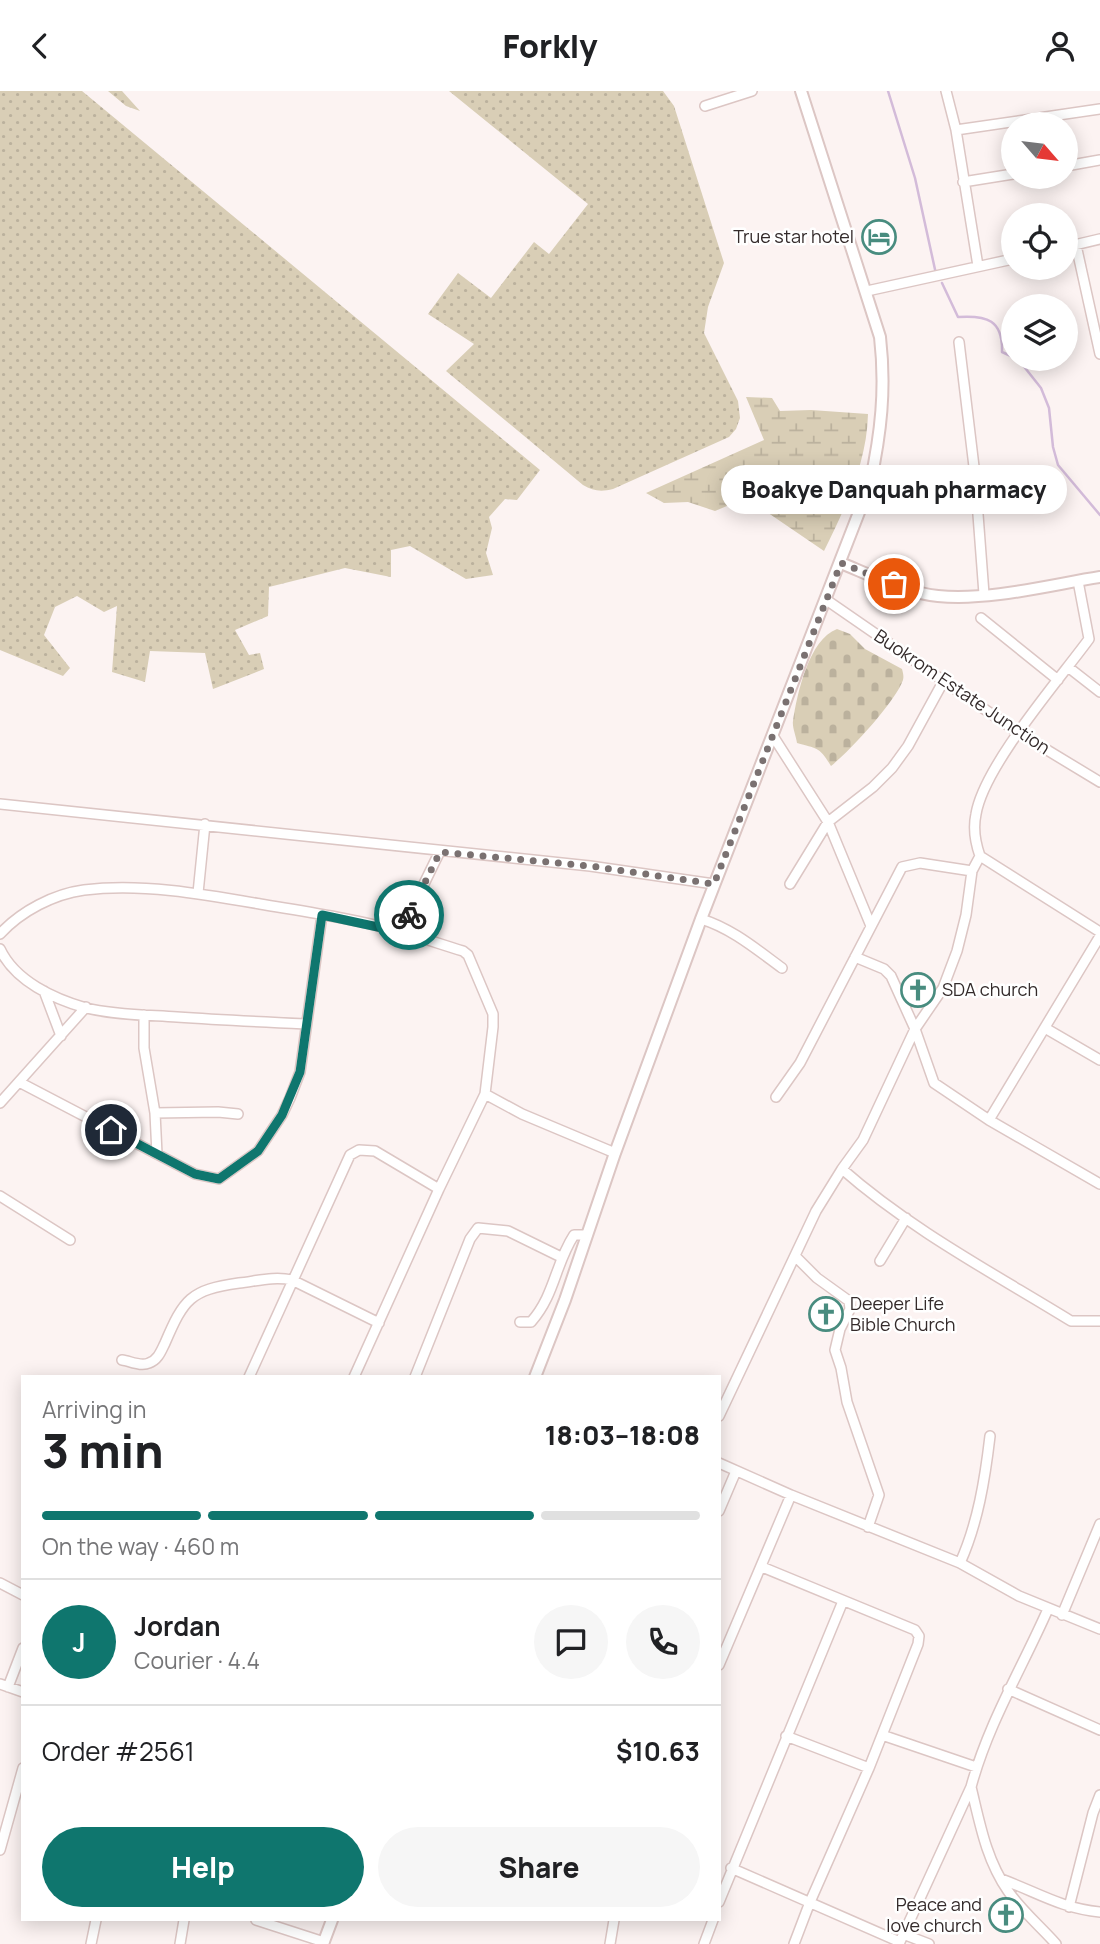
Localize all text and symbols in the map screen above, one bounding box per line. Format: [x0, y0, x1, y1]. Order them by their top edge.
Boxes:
text: Forkly [502, 24, 598, 68]
icon: back [21, 27, 59, 65]
icon: person [1041, 27, 1079, 65]
north arrow [1001, 112, 1078, 189]
map controls [1001, 112, 1078, 371]
button: locate [1001, 203, 1078, 280]
hotel icon: True star hotel [860, 218, 898, 256]
place label: True star hotel [733, 224, 854, 248]
button: layers [1001, 294, 1078, 371]
callout: Boakye Danquah pharmacy [721, 465, 1067, 514]
text: Boakye Danquah pharmacy [742, 473, 1046, 505]
pin [864, 554, 924, 614]
icon: bag [875, 565, 913, 603]
street label: Buokrom Estate Junction [870, 623, 1055, 759]
courier [374, 880, 444, 950]
icon: bike [390, 896, 428, 934]
church icon: SDA church [899, 971, 937, 1009]
place label: SDA church [942, 977, 1038, 1001]
pin [81, 1100, 141, 1160]
icon: home [92, 1111, 130, 1149]
place label: Deeper Life Bible Church [850, 1291, 955, 1336]
church icon: Deeper Life Bible Church [807, 1295, 845, 1333]
text: Arriving in [42, 1393, 147, 1425]
text: 18:03–18:08 [545, 1417, 700, 1453]
text: 3 min [42, 1419, 163, 1482]
text: On the way · 460 m [42, 1530, 239, 1562]
button: chat [534, 1605, 608, 1679]
button: phone [626, 1605, 700, 1679]
text: Jordan [134, 1608, 220, 1644]
text: J [72, 1624, 86, 1660]
text: Courier · 4.4 [134, 1644, 260, 1676]
text: Order #2561 [42, 1733, 195, 1769]
text: $10.63 [616, 1733, 700, 1769]
button: Help [42, 1827, 364, 1907]
button: Share [378, 1827, 700, 1907]
place label: Peace and love church [886, 1892, 982, 1937]
church icon: Peace and love church [987, 1896, 1025, 1934]

